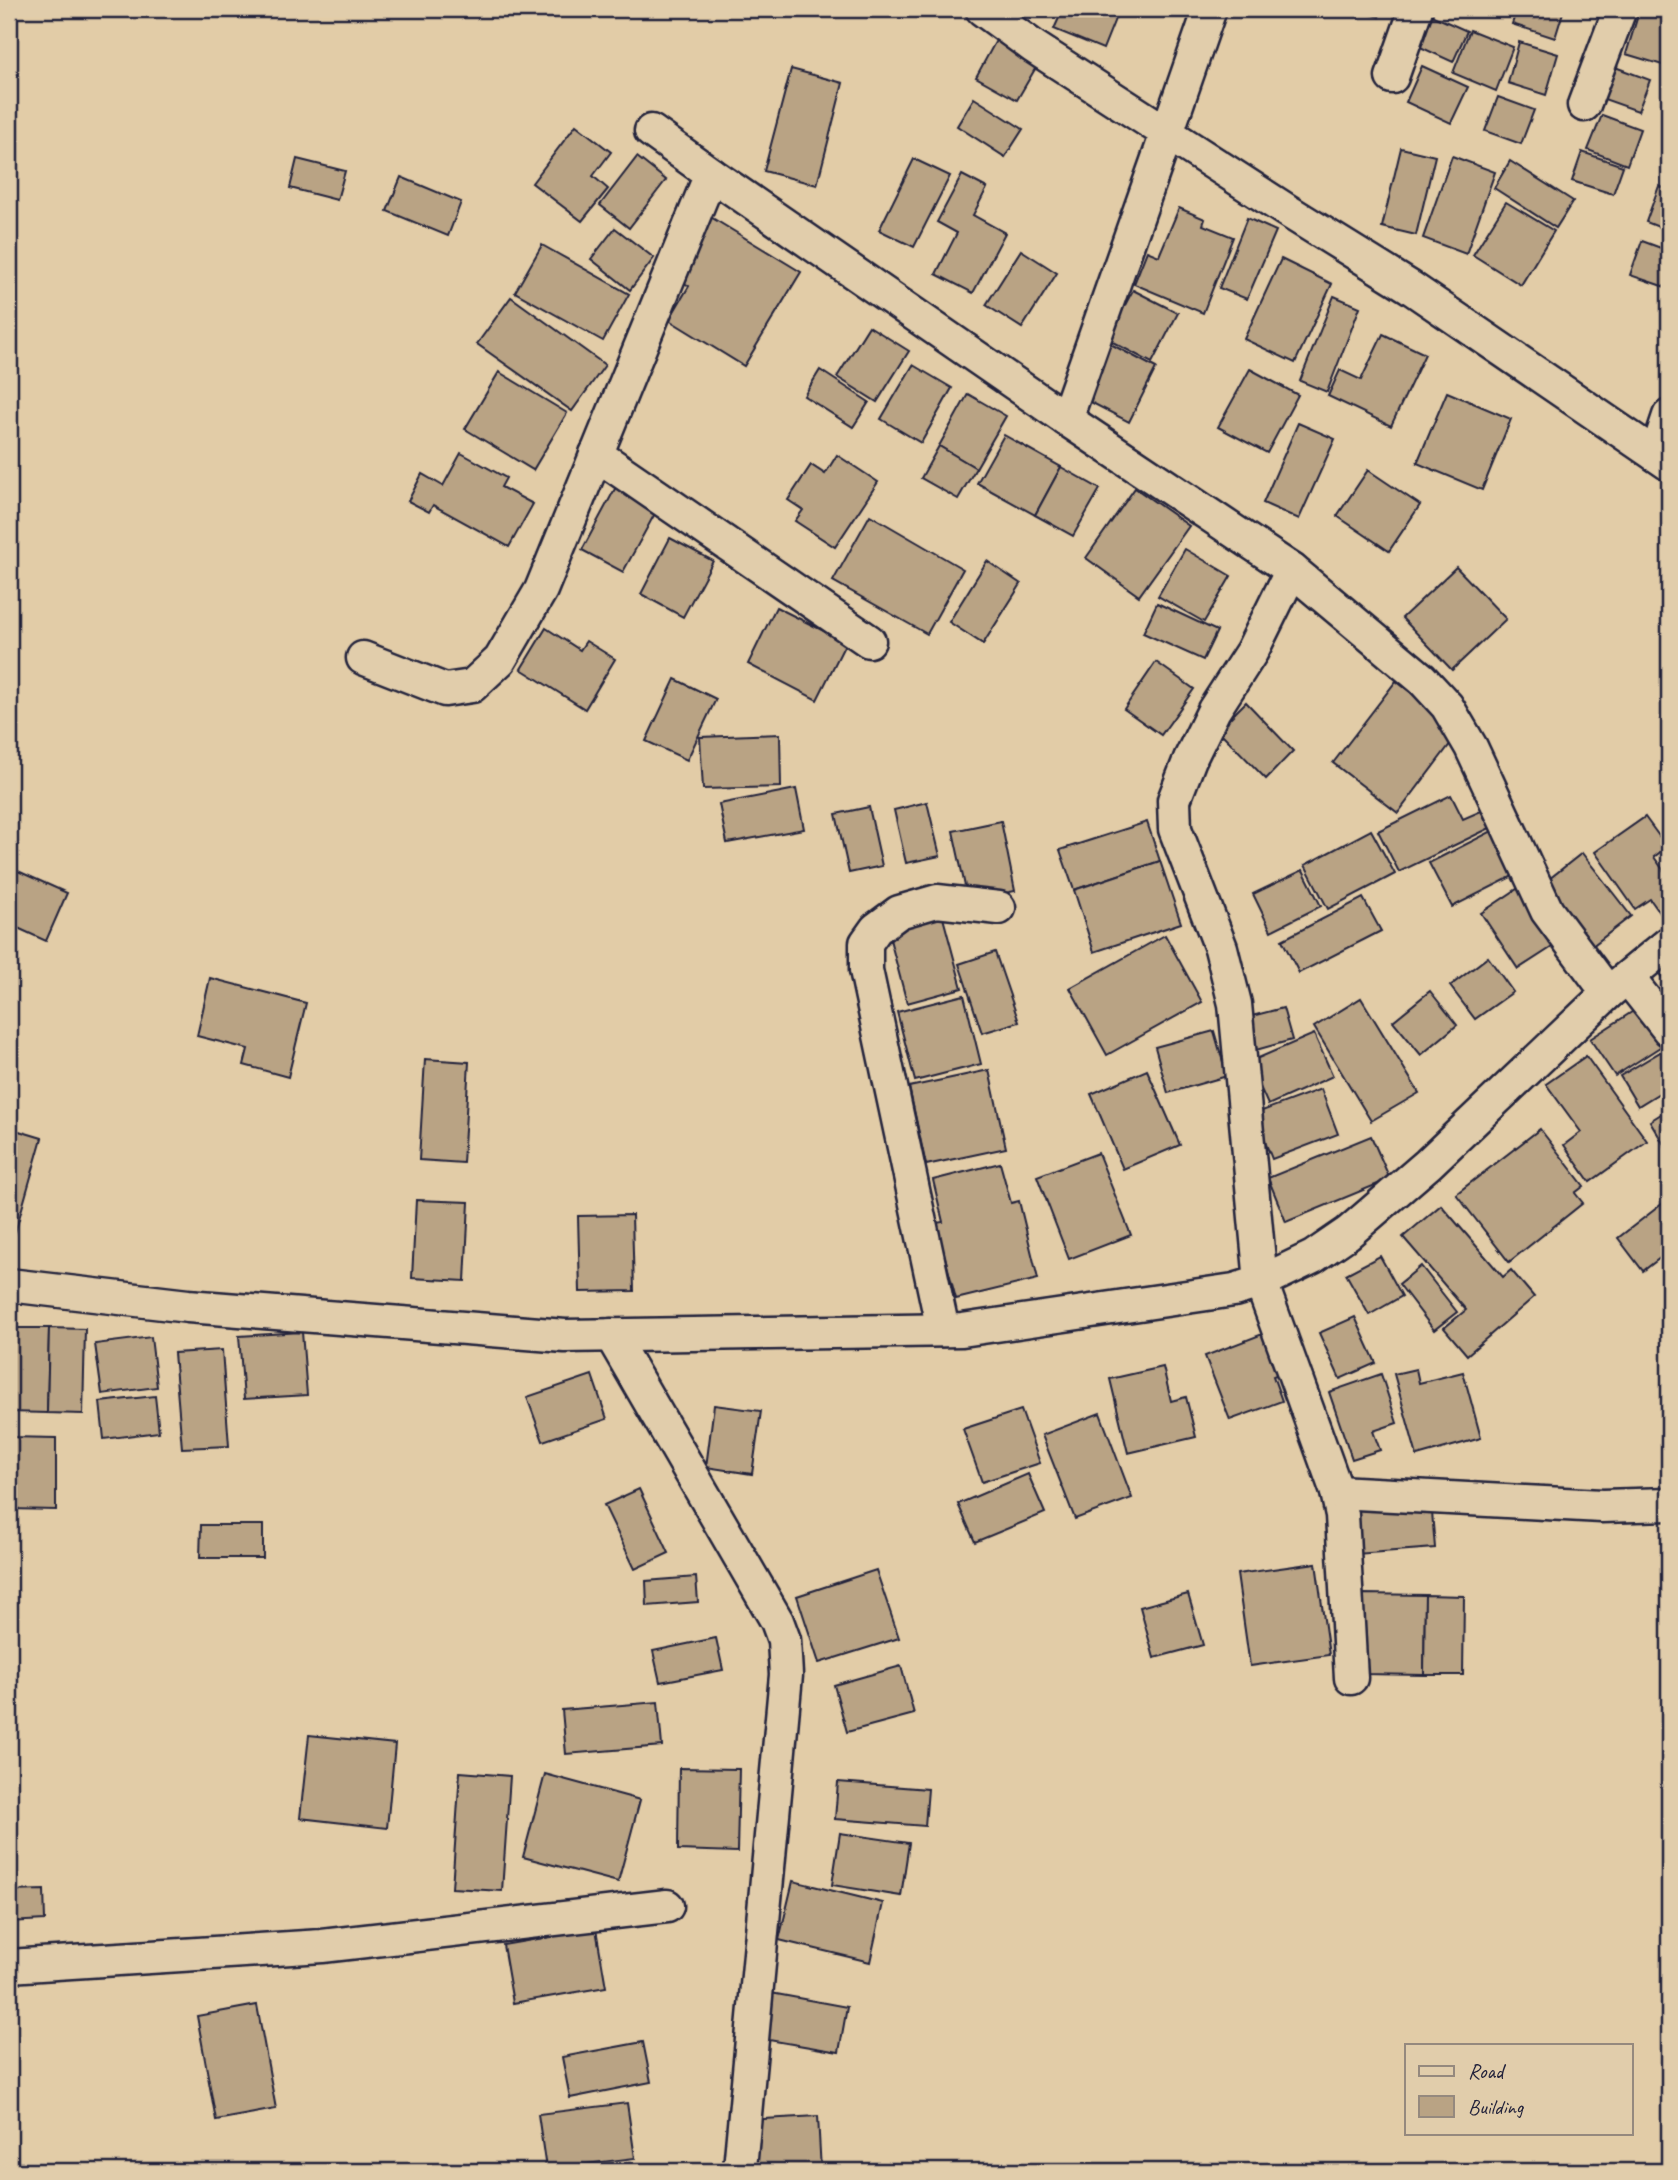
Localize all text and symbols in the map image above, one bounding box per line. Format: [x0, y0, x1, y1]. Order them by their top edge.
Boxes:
legend [1405, 2044, 1632, 2134]
text: Road [1468, 2058, 1507, 2084]
text: Building [1468, 2094, 1525, 2120]

